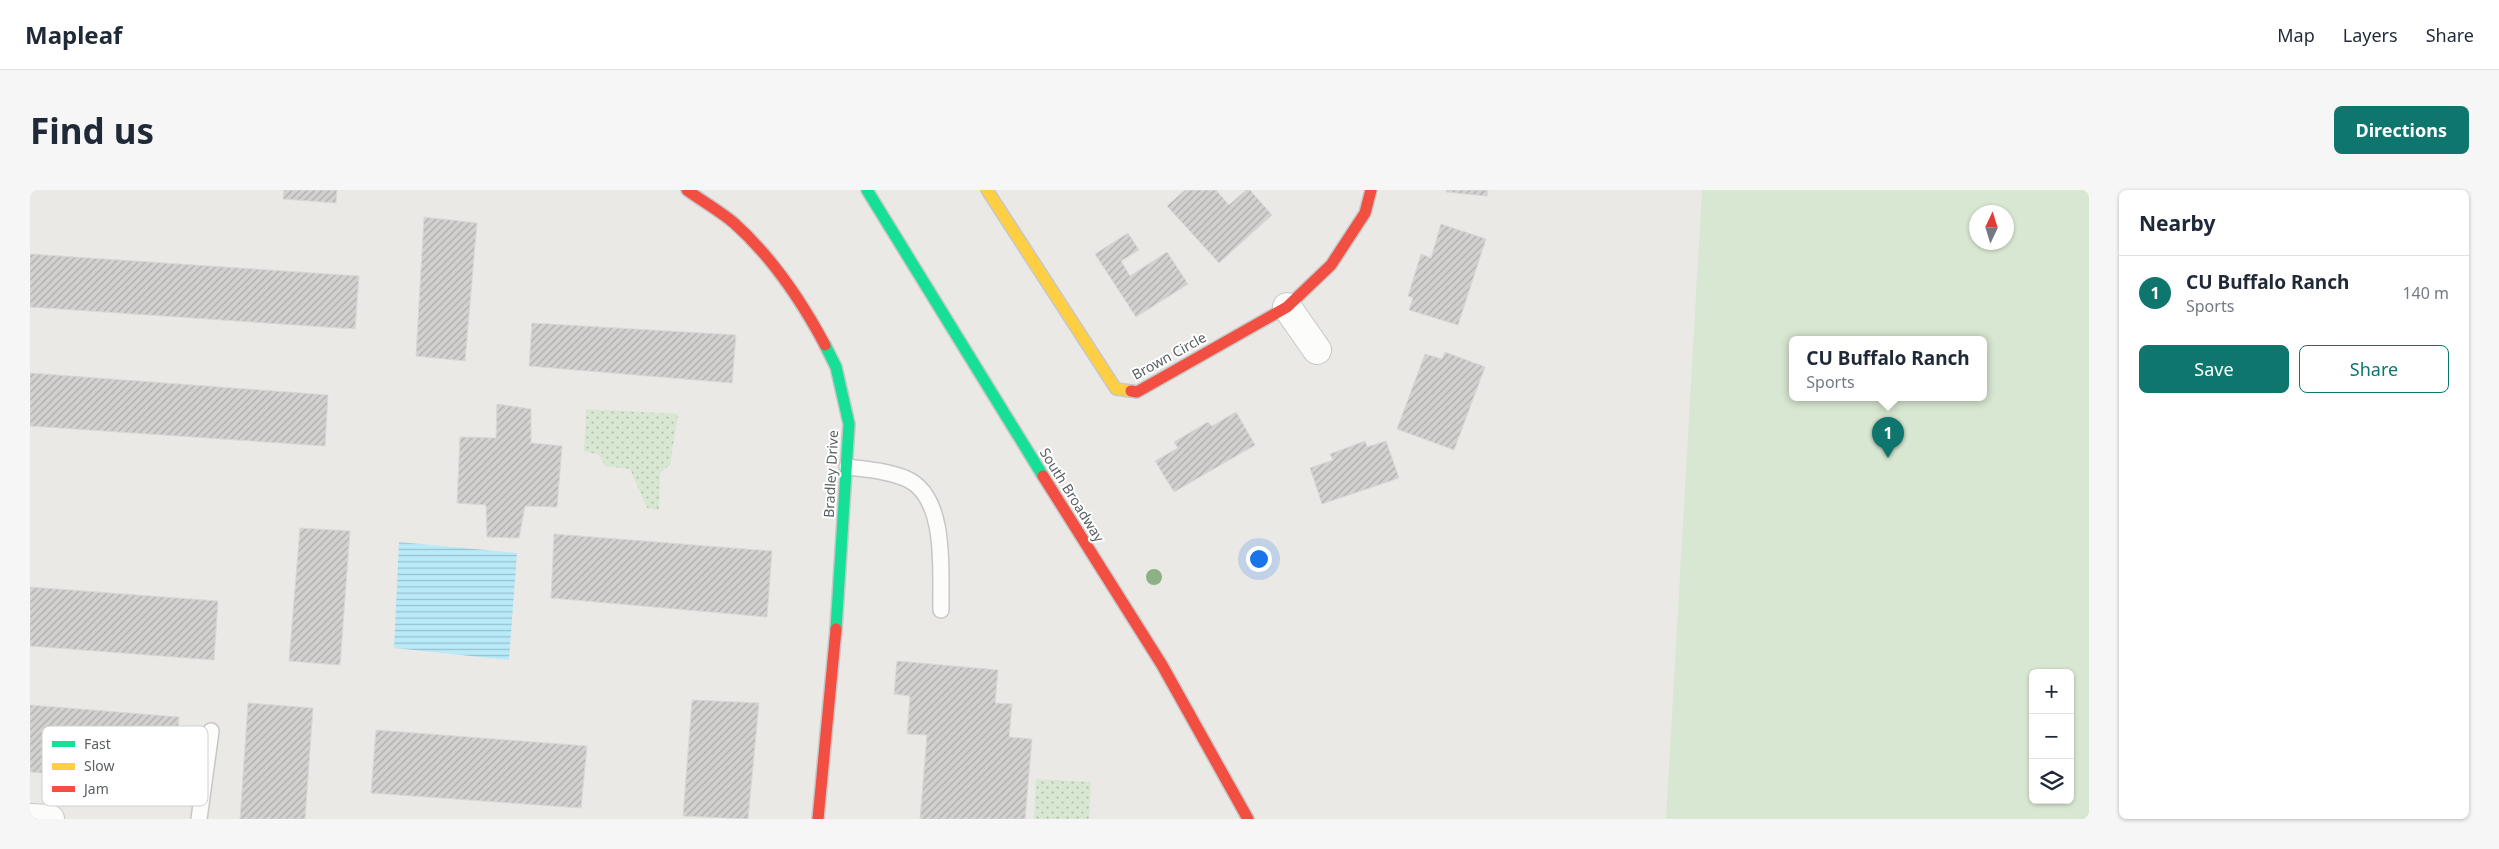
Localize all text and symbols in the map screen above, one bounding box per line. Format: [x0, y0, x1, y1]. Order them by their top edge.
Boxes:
text: Mapleaf [25, 18, 122, 51]
text: Map [2277, 23, 2315, 47]
text: Layers [2343, 23, 2398, 47]
text: Share [2426, 23, 2474, 47]
button: Directions [2334, 106, 2469, 154]
text: Find us [30, 107, 154, 154]
north arrow [1969, 205, 2014, 250]
text: Nearby [2139, 209, 2215, 237]
text: CU Buffalo Ranch [2186, 269, 2349, 295]
text: 1 [2150, 282, 2160, 304]
text: 140 m [2402, 282, 2449, 304]
text: Sports [2186, 295, 2234, 317]
street label: Brown Circle [1128, 327, 1209, 384]
popup [1789, 336, 1987, 401]
text: CU Buffalo Ranch [1806, 345, 1970, 371]
button: Save [2139, 345, 2289, 393]
button: Share [2299, 345, 2449, 393]
text: Sports [1806, 371, 1855, 393]
pin: 1 [1872, 417, 1904, 458]
street label: Bradley Drive [819, 430, 842, 518]
street label: South Broadway [1036, 444, 1109, 546]
your location [1246, 546, 1272, 572]
map controls [2029, 669, 2074, 804]
button: + [2029, 669, 2074, 714]
button: − [2029, 714, 2074, 759]
legend [42, 726, 208, 806]
text: Fast [84, 734, 111, 753]
text: Slow [84, 756, 115, 775]
button: layers [2029, 759, 2074, 804]
text: Jam [82, 779, 109, 798]

